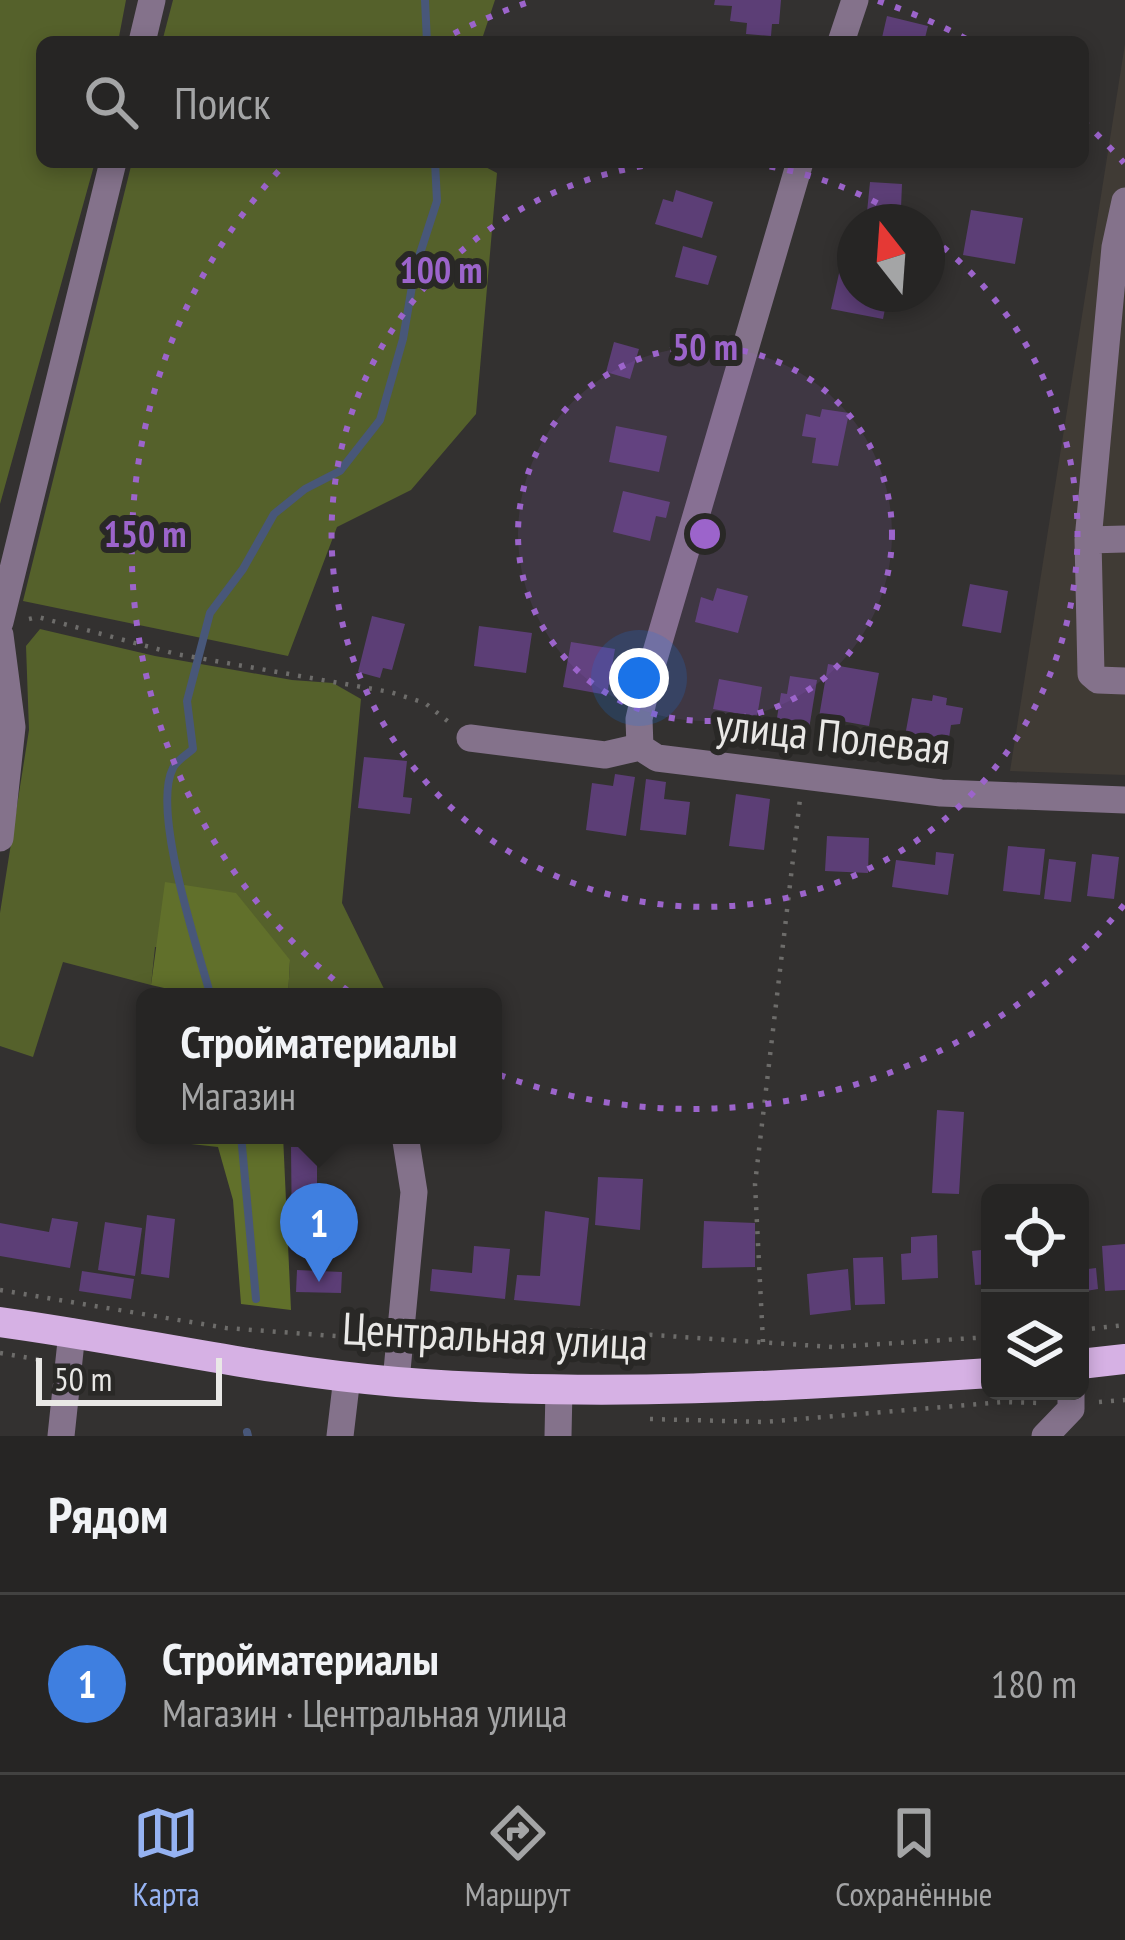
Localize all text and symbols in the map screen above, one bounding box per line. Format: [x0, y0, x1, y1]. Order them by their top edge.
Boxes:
search box [36, 36, 1089, 168]
icon: search [78, 69, 144, 135]
text: Поиск [174, 73, 270, 131]
north arrow [837, 204, 945, 312]
text: 100 m [400, 246, 482, 293]
text: 50 m [672, 323, 738, 370]
text: 150 m [104, 510, 186, 557]
centre of rings [684, 513, 726, 555]
your location [609, 648, 669, 708]
street label: улица Полевая [713, 694, 953, 776]
popup [136, 988, 502, 1144]
text: Стройматериалы [181, 1012, 457, 1070]
text: Магазин [181, 1070, 296, 1121]
pin: 1 [280, 1183, 358, 1282]
map controls [981, 1184, 1089, 1400]
button: locate [981, 1184, 1089, 1292]
button: layers [981, 1292, 1089, 1400]
street label: Центральная улица [341, 1298, 649, 1372]
scale bar [36, 1352, 222, 1405]
text: 50 m [54, 1357, 112, 1400]
text: Рядом [48, 1481, 168, 1547]
text: Стройматериалы [162, 1629, 439, 1687]
text: 1 [78, 1658, 96, 1709]
text: 180 m [991, 1658, 1077, 1709]
text: Магазин · Центральная улица [162, 1687, 567, 1738]
tab: Карта [133, 1800, 200, 1915]
tab: Маршрут [465, 1800, 570, 1915]
tab: Сохранённые [835, 1800, 992, 1915]

